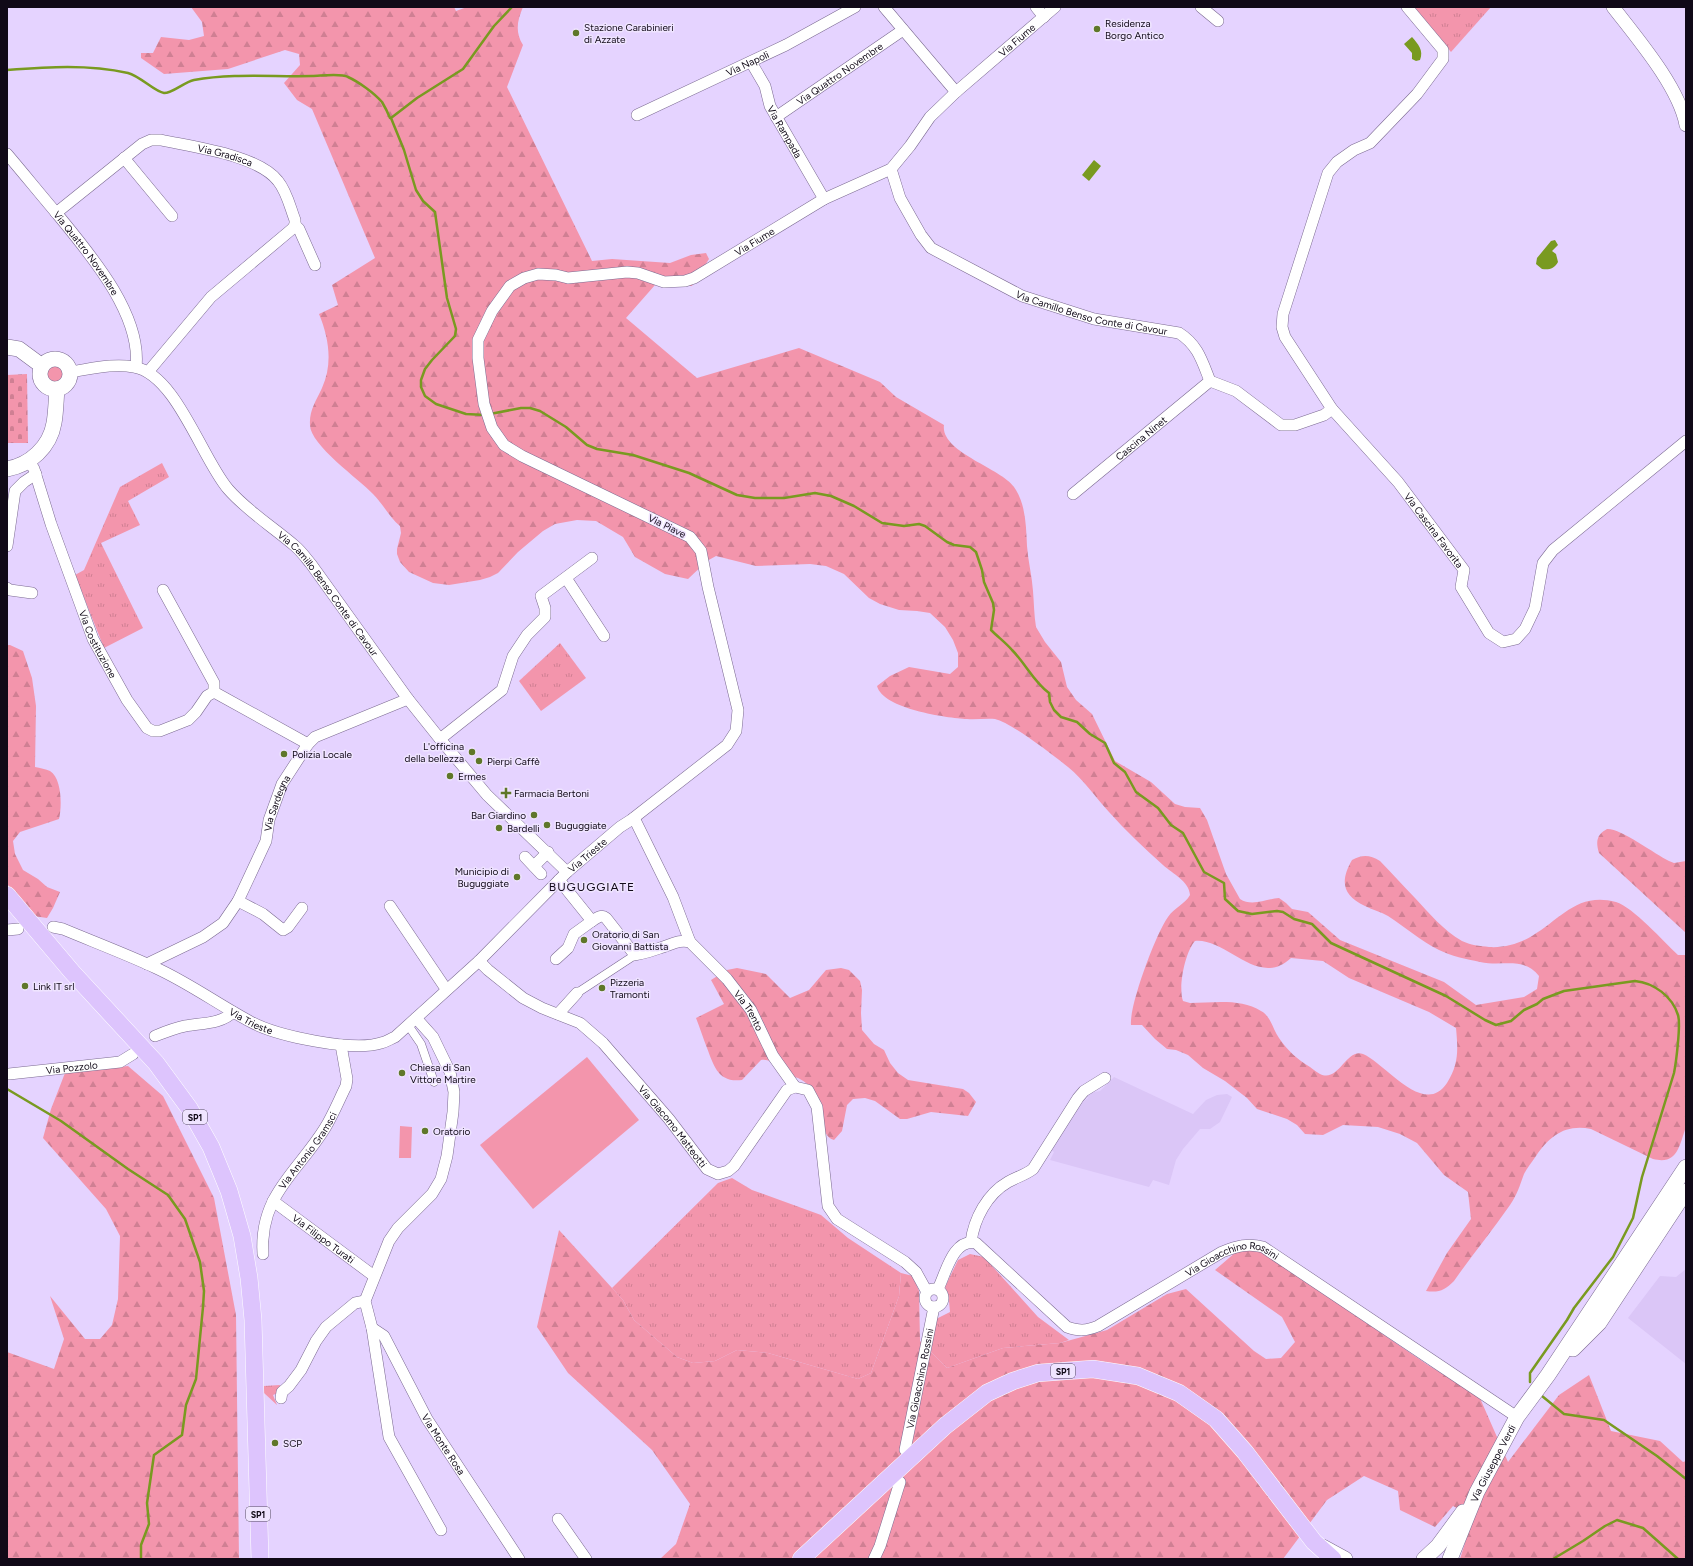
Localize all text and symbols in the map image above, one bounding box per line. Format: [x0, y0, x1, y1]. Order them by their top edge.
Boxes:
place label: Residenza Borgo Antico [1105, 17, 1164, 42]
street label: Via Fiume [996, 20, 1038, 59]
place label: Stazione Carabinieri di Azzate [584, 21, 674, 46]
marker: Residenza Borgo Antico [1092, 24, 1102, 34]
marker: Stazione Carabinieri di Azzate [571, 28, 581, 38]
street label: Via Quattro Novembre [794, 39, 886, 108]
street label: Via Napoli [724, 47, 771, 79]
street label: Via Rampada [764, 103, 805, 160]
street label: Via Gradisca [197, 141, 255, 169]
street label: Via Quattro Novembre [51, 208, 122, 298]
street label: Via Fiume [732, 224, 777, 258]
street label: Via Camillo Benso Conte di Cavour [1013, 287, 1169, 338]
street label: Cascina Ninet [1113, 413, 1169, 463]
street label: Via Cascina Favorita [1402, 490, 1466, 570]
street label: Via Piave [646, 511, 689, 541]
street label: Via Camillo Benso Conte di Cavour [275, 528, 382, 659]
street label: Via Costituzione [76, 608, 120, 681]
place label: L'officina della bellezza [405, 740, 464, 765]
marker: L'officina della bellezza [467, 747, 477, 757]
place label: Polizia Locale [292, 748, 353, 761]
marker: Polizia Locale [279, 749, 289, 759]
place label: Pierpi Caffè [487, 755, 540, 768]
marker: Pierpi Caffè [474, 756, 484, 766]
place label: Ermes [458, 770, 486, 783]
marker: Ermes [445, 771, 455, 781]
street label: Via Sardegna [261, 772, 293, 832]
place label: Farmacia Bertoni [514, 787, 589, 800]
marker: Farmacia Bertoni [501, 788, 511, 798]
place label: Bar Giardino [471, 809, 526, 822]
marker: Bar Giardino [529, 810, 539, 820]
place label: Buguggiate [555, 819, 607, 832]
marker: Buguggiate [542, 820, 552, 830]
place label: Bardelli [507, 822, 540, 835]
marker: Bardelli [494, 823, 504, 833]
street label: Via Trieste [565, 834, 610, 875]
place label: Municipio di Buguggiate [455, 865, 510, 890]
marker: Municipio di Buguggiate [512, 872, 522, 882]
district label: BUGUGGIATE [549, 880, 635, 894]
place label: Oratorio di San Giovanni Battista [592, 928, 668, 953]
marker: Oratorio di San Giovanni Battista [579, 935, 589, 945]
place label: Pizzeria Tramonti [610, 976, 650, 1001]
place label: Link IT srl [33, 980, 74, 993]
marker: Link IT srl [20, 981, 30, 991]
marker: Pizzeria Tramonti [597, 983, 607, 993]
street label: Via Trento [731, 987, 767, 1033]
street label: Via Trieste [227, 1005, 275, 1037]
street label: Via Pozzolo [45, 1058, 98, 1076]
place label: Chiesa di San Vittore Martire [410, 1061, 476, 1086]
marker: Chiesa di San Vittore Martire [397, 1068, 407, 1078]
street label: Via Giacomo Matteotti [636, 1082, 710, 1170]
road number: SP1 [183, 1110, 207, 1124]
street label: Via Antonio Gramsci [275, 1110, 339, 1191]
place label: Oratorio [433, 1125, 470, 1138]
marker: Oratorio [420, 1126, 430, 1136]
street label: Via Filippo Turati [290, 1211, 357, 1266]
street label: Via Gioacchino Rossini [1183, 1239, 1282, 1279]
street label: Via Gioacchino Rossini [903, 1327, 936, 1430]
road number: SP1 [1051, 1364, 1075, 1378]
street label: Via Monte Rosa [419, 1412, 468, 1477]
street label: Via Giuseppe Verdi [1467, 1422, 1518, 1504]
place label: SCP [283, 1437, 302, 1450]
marker: SCP [270, 1438, 280, 1448]
road number: SP1 [246, 1507, 270, 1521]

